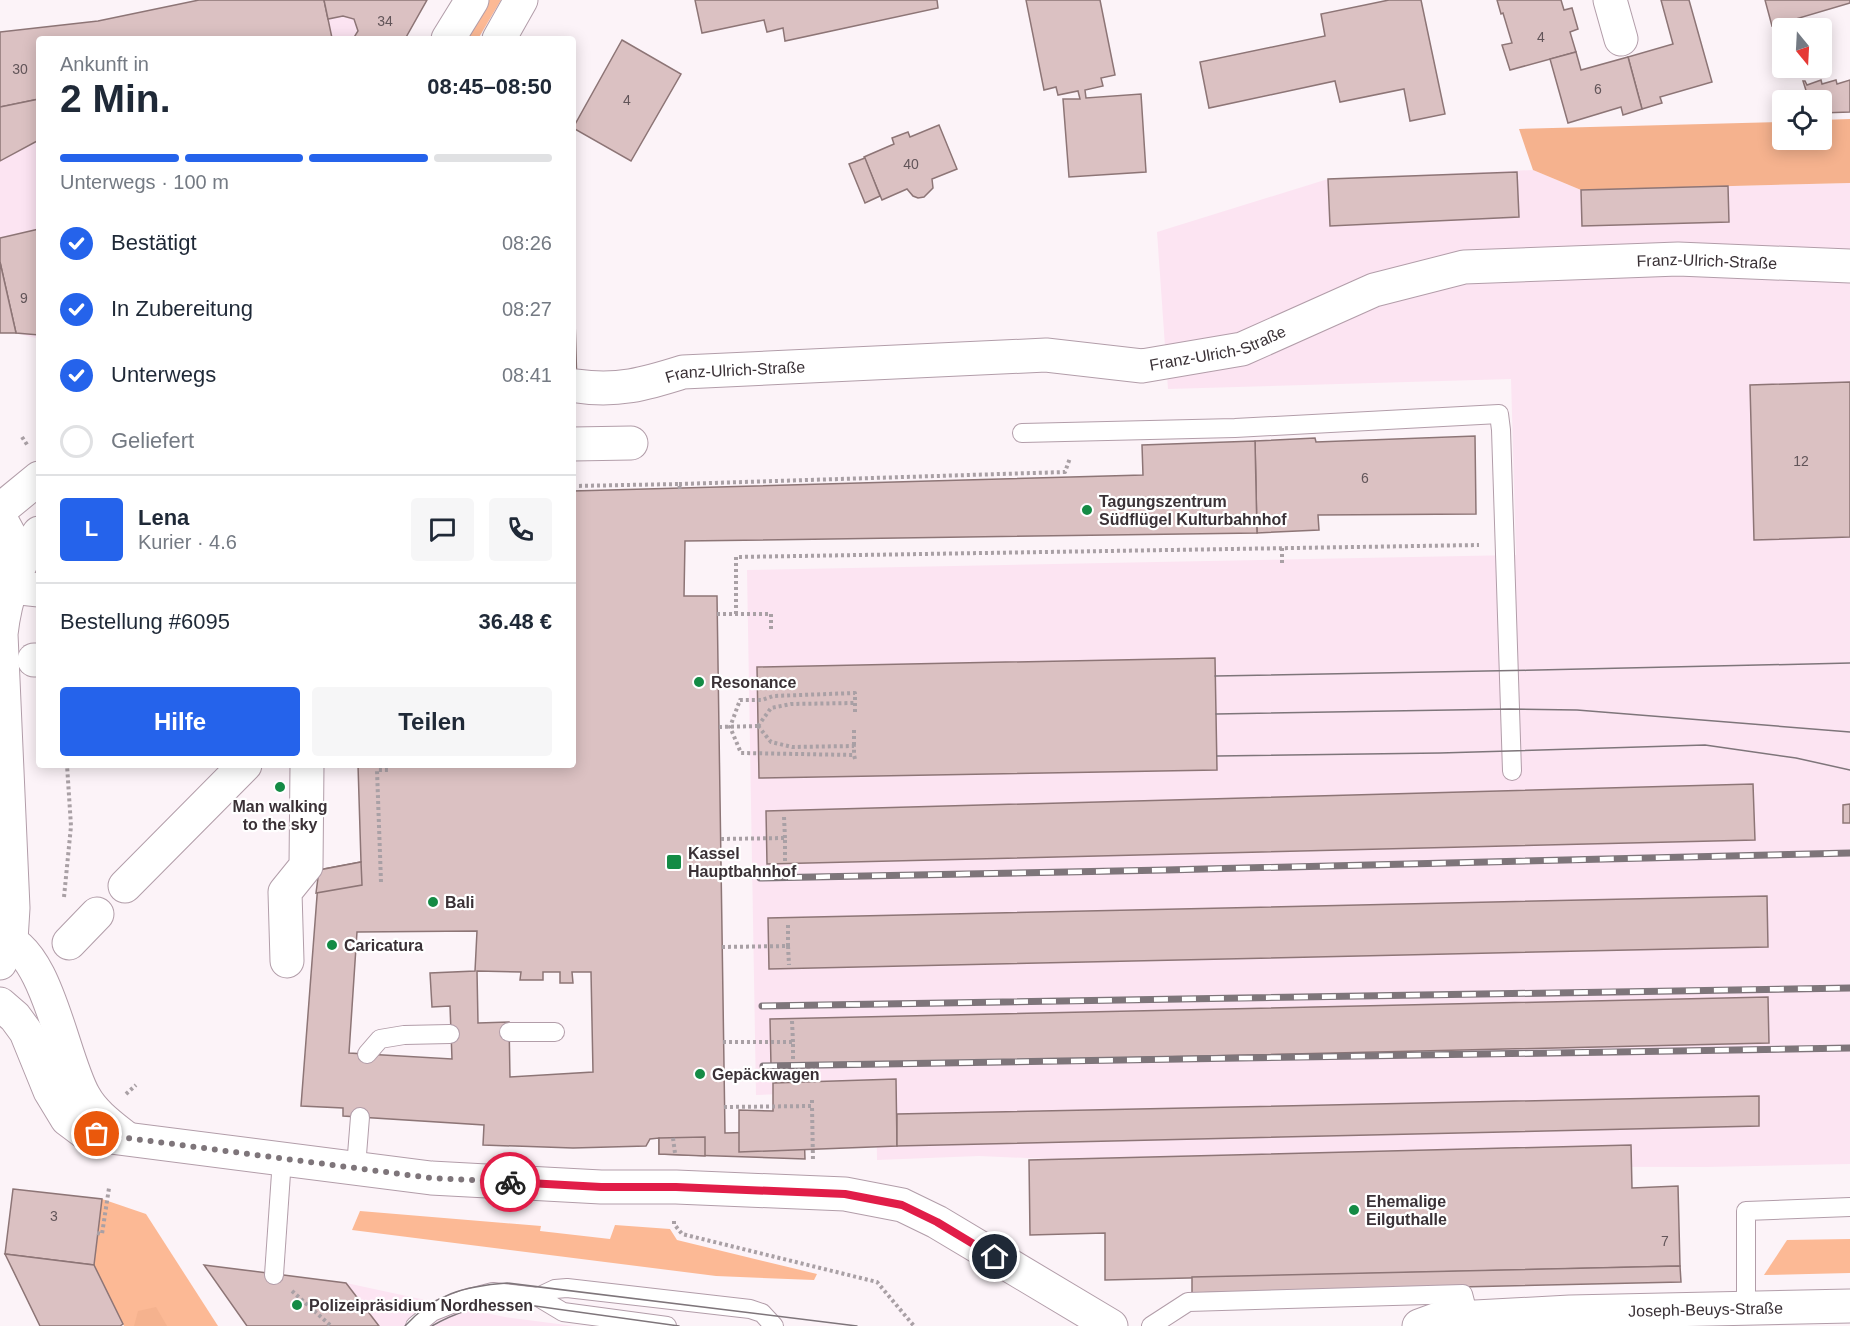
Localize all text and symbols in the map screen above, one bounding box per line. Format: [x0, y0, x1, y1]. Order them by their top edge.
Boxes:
house number: 34 [377, 13, 393, 29]
north arrow [1772, 18, 1832, 78]
map controls [1772, 18, 1832, 150]
house number: 4 [1537, 29, 1545, 45]
text: Ankunft in [60, 53, 149, 75]
house number: 30 [12, 61, 28, 77]
text: 08:45–08:50 [427, 74, 552, 99]
text: 2 Min. [60, 77, 171, 120]
house number: 6 [1594, 81, 1602, 97]
button: locate [1772, 90, 1832, 150]
house number: 4 [623, 92, 631, 108]
house number: 40 [903, 156, 919, 172]
text: Unterwegs · 100 m [60, 171, 229, 193]
icon: check [60, 227, 93, 260]
text: Bestätigt [111, 230, 197, 255]
text: 08:26 [502, 232, 552, 254]
street label: Franz-Ulrich-Straße [1636, 250, 1778, 272]
house number: 9 [20, 290, 28, 306]
icon: check [60, 293, 93, 326]
text: In Zubereitung [111, 296, 253, 321]
text: 08:27 [502, 298, 552, 320]
street label: Franz-Ulrich-Straße [1148, 322, 1288, 373]
street label: Franz-Ulrich-Straße [663, 358, 806, 386]
icon: check [60, 359, 93, 392]
text: Unterwegs [111, 362, 216, 387]
text: 08:41 [502, 364, 552, 386]
text: Geliefert [111, 428, 194, 453]
house number: 12 [1793, 453, 1809, 469]
house number: 6 [1361, 470, 1369, 486]
place label: Tagungszentrum Südflügel Kulturbahnhof [1099, 493, 1287, 528]
button: chat [411, 498, 474, 561]
button: phone [489, 498, 552, 561]
marker: Tagungszentrum Südflügel Kulturbahnhof [1080, 503, 1094, 517]
text: Lena [138, 505, 189, 530]
text: L [85, 516, 98, 541]
text: Kurier · 4.6 [138, 531, 237, 553]
text: Bestellung #6095 [60, 609, 230, 634]
text: 36.48 € [479, 609, 552, 634]
place label: Resonance [711, 674, 796, 691]
marker: Resonance [692, 675, 706, 689]
button: Hilfe [60, 687, 300, 756]
button: Teilen [312, 687, 552, 756]
marker: Man walking to the sky [273, 780, 287, 794]
place label: Man walking to the sky [232, 798, 328, 833]
place label: Kassel Hauptbahnhof [688, 845, 797, 880]
marker: Kassel Hauptbahnhof [665, 853, 683, 871]
place label: Bali [445, 894, 474, 911]
marker: Bali [426, 895, 440, 909]
place label: Caricatura [344, 937, 423, 954]
marker: Caricatura [325, 938, 339, 952]
place label: Gepäckwagen [712, 1066, 820, 1083]
marker: Gepäckwagen [693, 1067, 707, 1081]
pin [71, 1108, 122, 1159]
icon: bag [80, 1117, 113, 1150]
courier [480, 1152, 540, 1212]
icon: bike [494, 1166, 527, 1199]
place label: Ehemalige Eilguthalle [1366, 1193, 1447, 1228]
marker: Ehemalige Eilguthalle [1347, 1203, 1361, 1217]
house number: 3 [50, 1208, 58, 1224]
pin [969, 1231, 1020, 1282]
house number: 7 [1661, 1233, 1669, 1249]
icon: home [978, 1240, 1011, 1273]
place label: Polizeipräsidium Nordhessen [309, 1297, 533, 1314]
marker: Polizeipräsidium Nordhessen [290, 1298, 304, 1312]
street label: Joseph-Beuys-Straße [1628, 1299, 1783, 1319]

